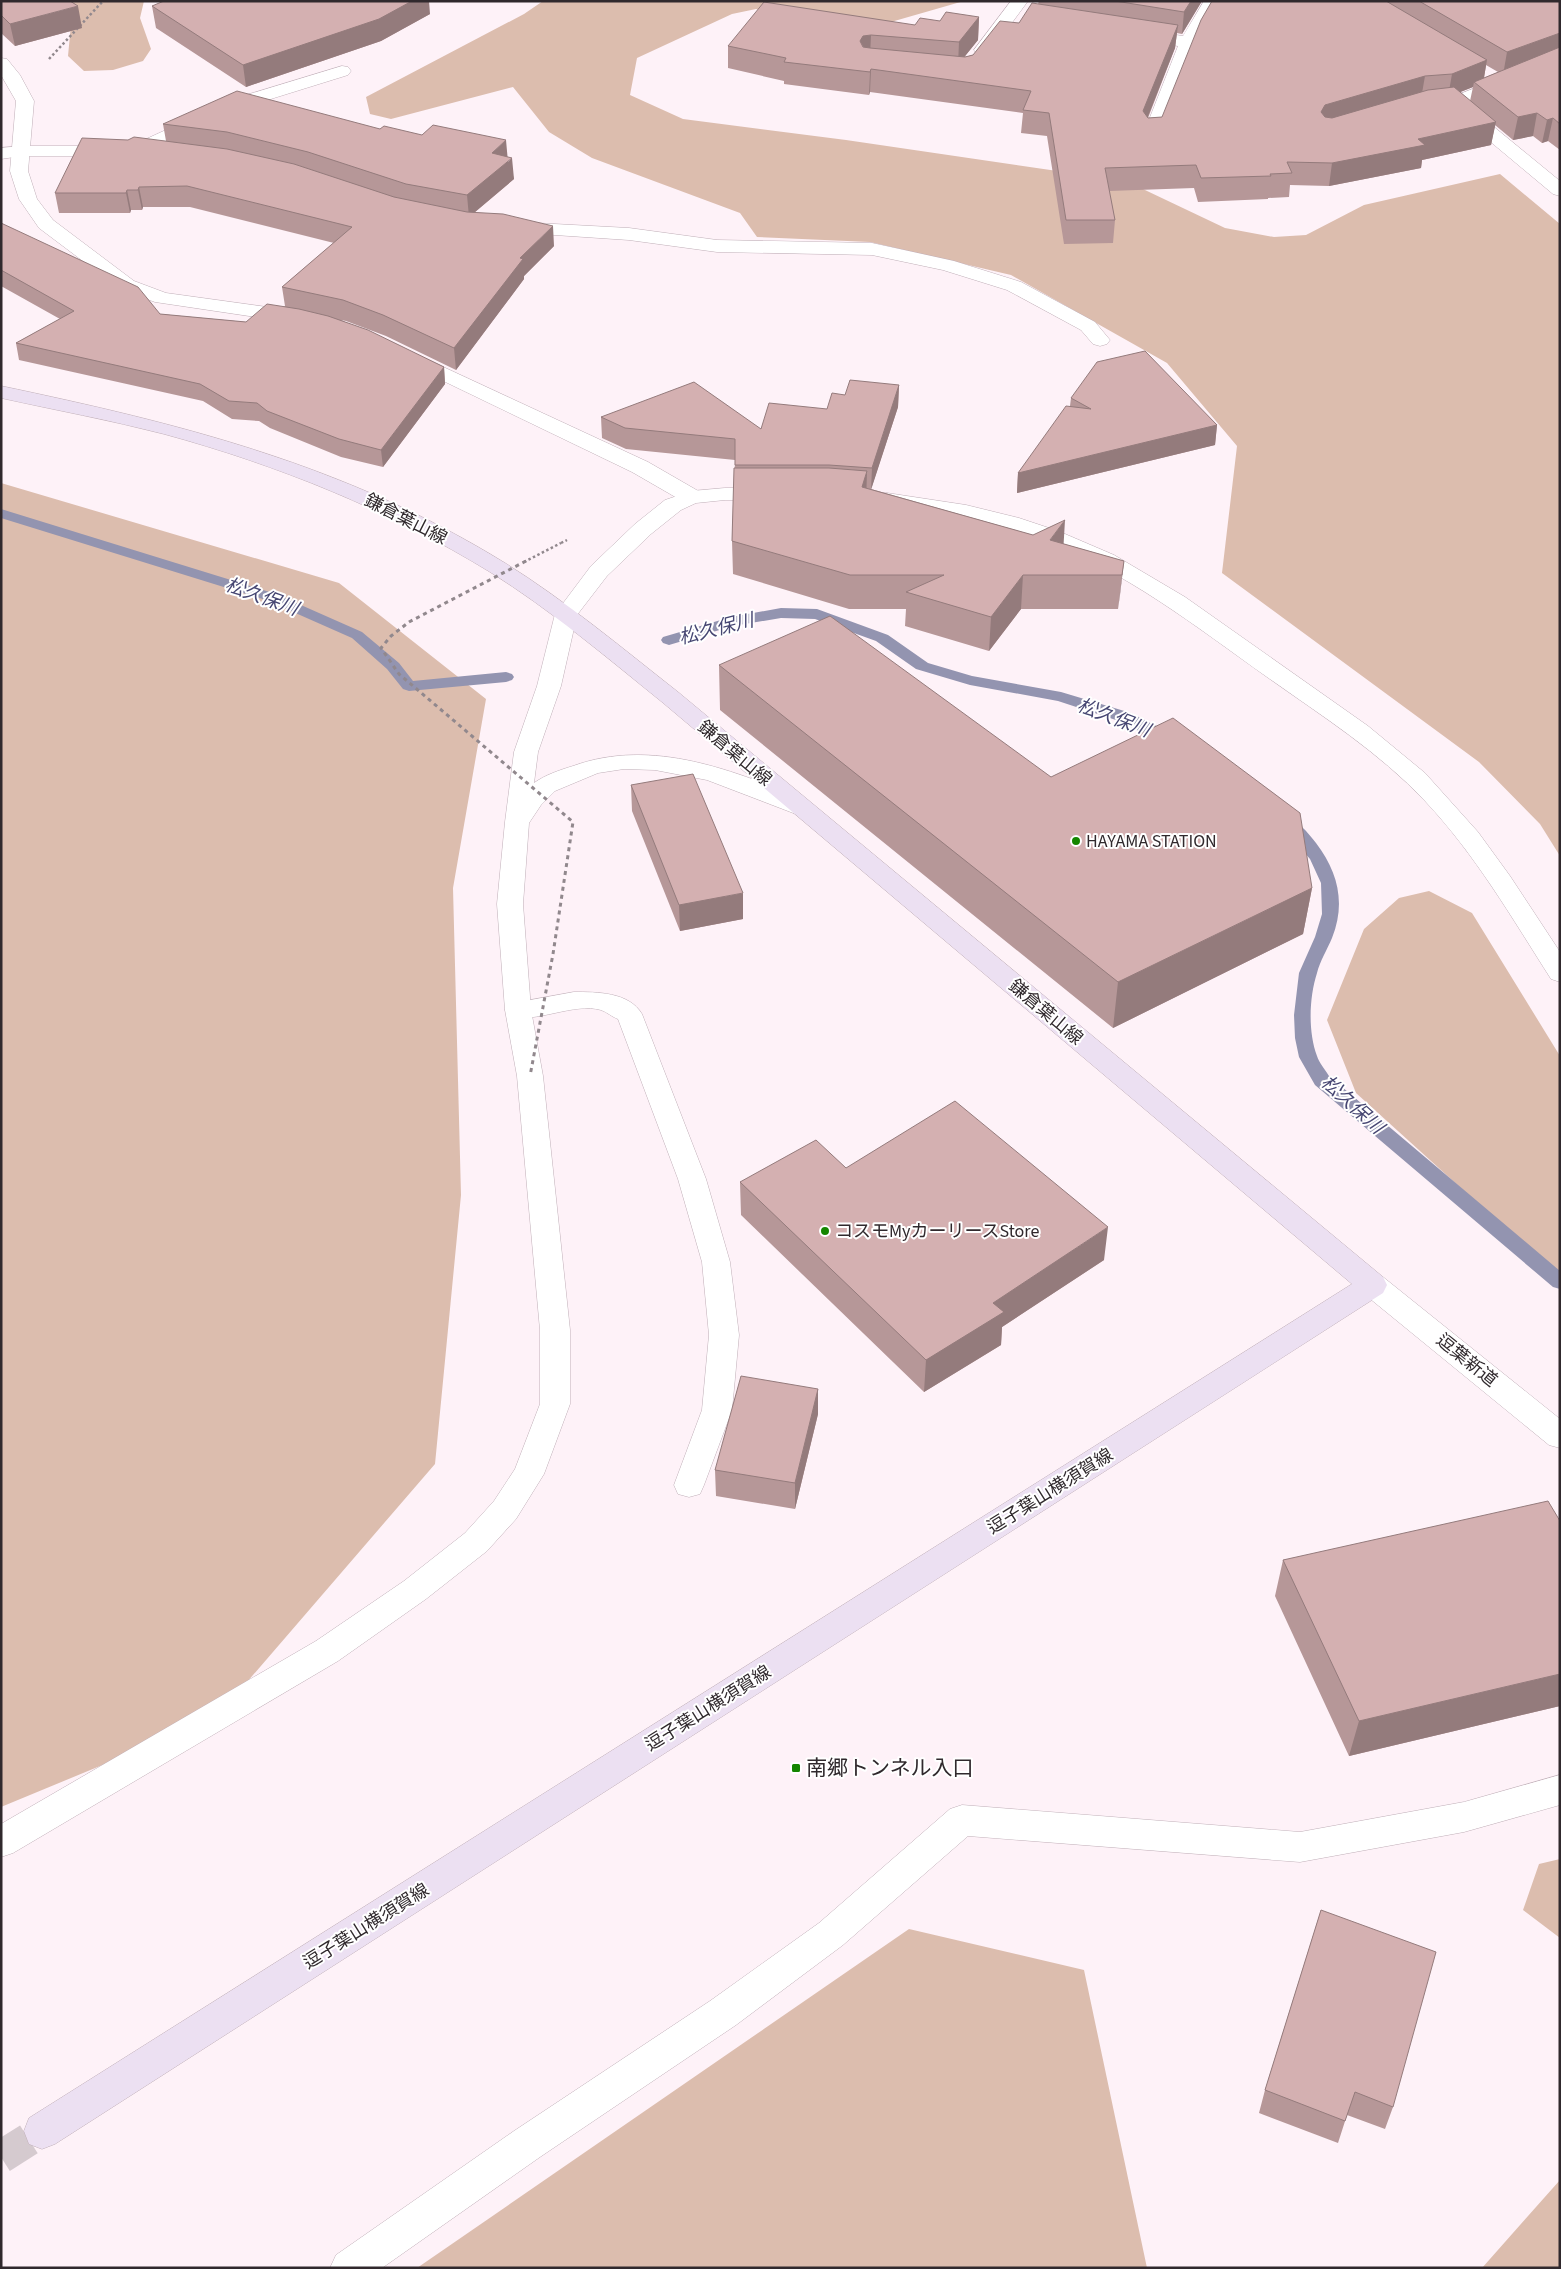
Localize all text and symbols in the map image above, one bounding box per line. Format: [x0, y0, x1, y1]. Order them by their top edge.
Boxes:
street label: 鎌倉葉山線 [360, 488, 452, 551]
water label: 松久保川 [221, 572, 304, 624]
water label: 松久保川 [676, 607, 758, 652]
water label: 松久保川 [1073, 692, 1156, 745]
street label: 鎌倉葉山線 [692, 715, 777, 792]
place label: HAYAMA STATION [1086, 829, 1217, 854]
marker: HAYAMA STATION [1070, 835, 1082, 847]
street label: 鎌倉葉山線 [1003, 974, 1088, 1051]
water label: 松久保川 [1315, 1070, 1391, 1142]
place label: コスモMyカーリースStore [835, 1219, 1039, 1244]
marker: コスモMyカーリースStore [819, 1225, 831, 1237]
street label: 逗葉新道 [1431, 1328, 1503, 1393]
street label: 逗子葉山横須賀線 [983, 1443, 1118, 1540]
street label: 逗子葉山横須賀線 [641, 1660, 776, 1757]
place label: 南郷トンネル入口 [806, 1753, 974, 1783]
marker: 南郷トンネル入口 [790, 1762, 802, 1774]
street label: 逗子葉山横須賀線 [299, 1878, 434, 1975]

